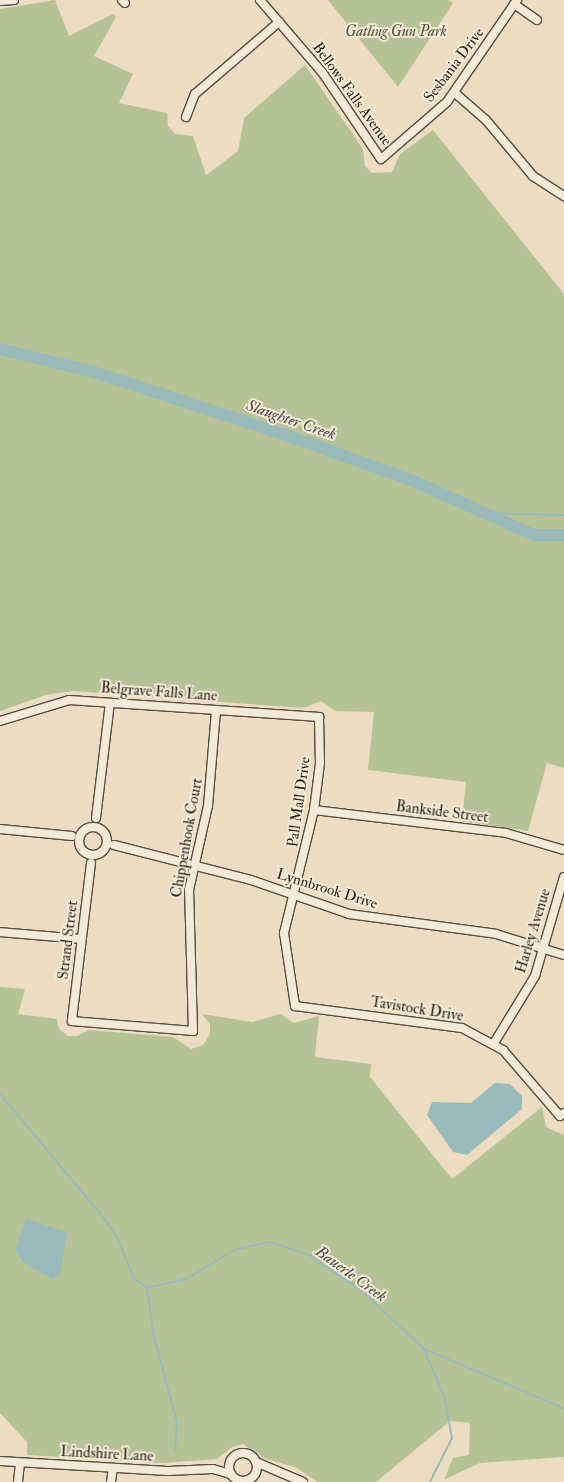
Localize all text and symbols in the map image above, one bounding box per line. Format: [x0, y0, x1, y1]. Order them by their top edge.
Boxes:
park label: Gatling Gun Park [345, 23, 447, 41]
street label: Sesbania Drive [420, 24, 488, 106]
street label: Bellows Falls Avenue [309, 39, 395, 149]
water label: Slaughter Creek [244, 396, 338, 444]
street label: Belgrave Falls Lane [100, 679, 218, 705]
street label: Pall Mall Drive [284, 756, 314, 848]
street label: Chippenhook Court [168, 777, 206, 899]
street label: Bankside Street [395, 797, 489, 827]
street label: Lynnbrook Drive [274, 865, 380, 913]
street label: Harley Avenue [512, 887, 554, 975]
street label: Strand Street [54, 900, 82, 980]
street label: Tavistock Drive [369, 993, 465, 1025]
water label: Bauerle Creek [312, 1242, 390, 1306]
street label: Lindshire Lane [60, 1443, 154, 1465]

